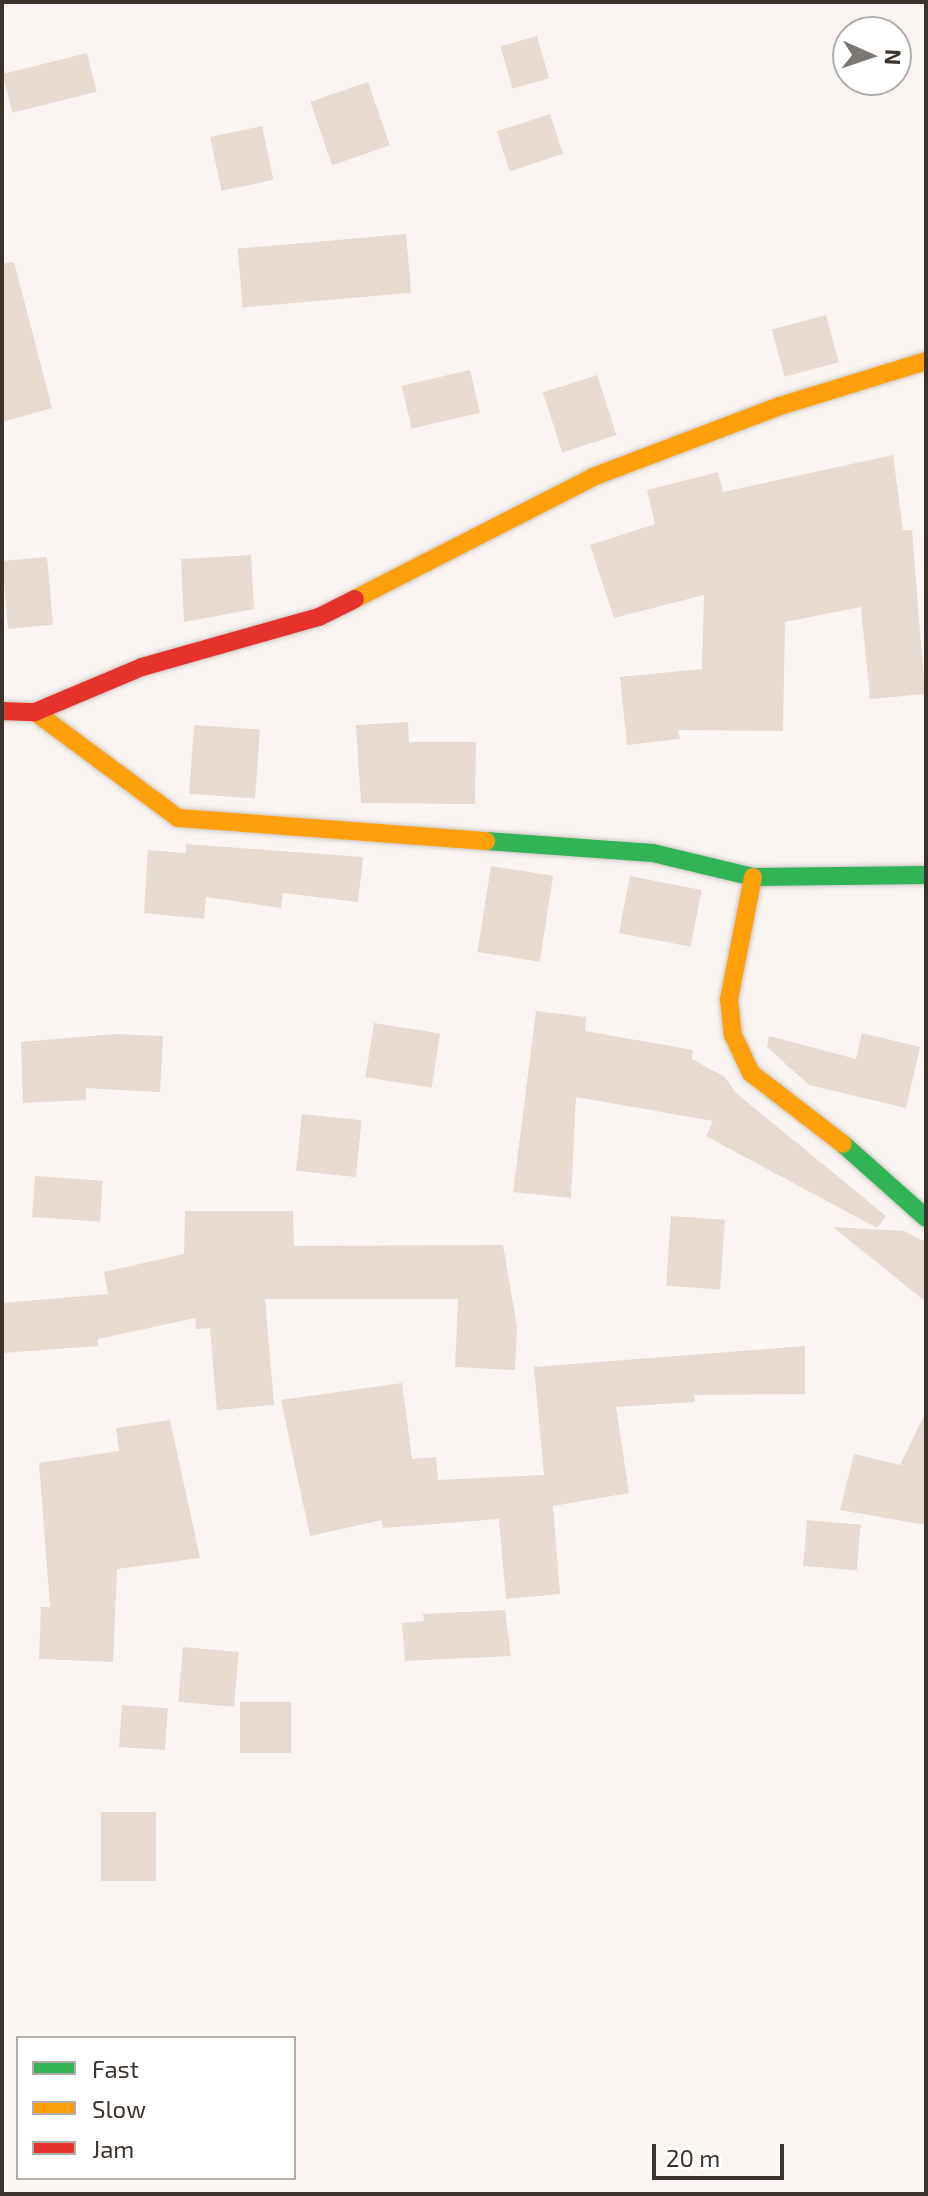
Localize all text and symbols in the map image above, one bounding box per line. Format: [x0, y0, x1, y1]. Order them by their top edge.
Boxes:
north arrow [832, 16, 912, 96]
text: N [881, 49, 907, 66]
legend [16, 2036, 296, 2180]
text: Fast [92, 2054, 139, 2083]
text: Slow [92, 2094, 146, 2123]
scale bar [656, 2128, 788, 2178]
text: Jam [92, 2134, 134, 2163]
text: 20 m [666, 2143, 720, 2172]

